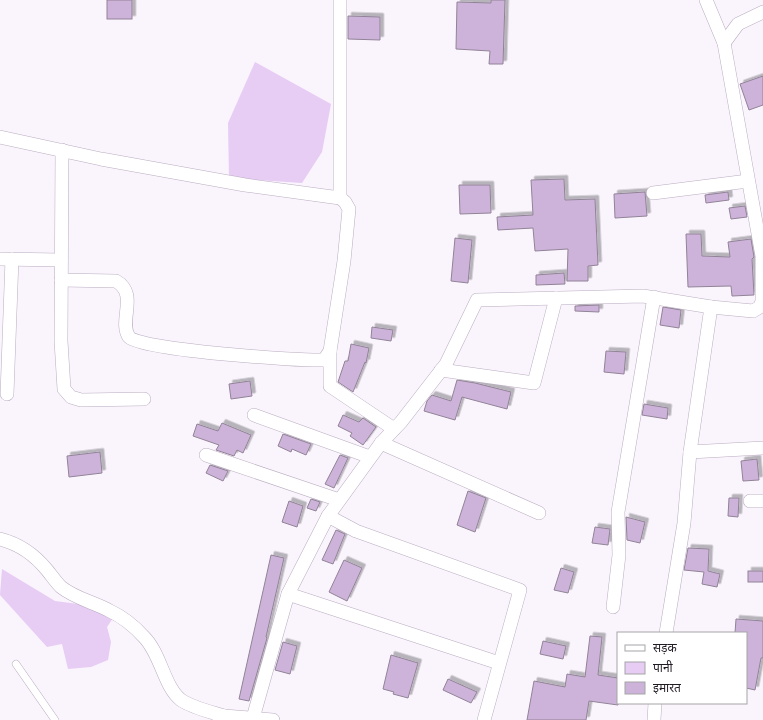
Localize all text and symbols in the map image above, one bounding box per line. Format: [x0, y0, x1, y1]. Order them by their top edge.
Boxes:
legend [617, 632, 747, 704]
text: सड़क [653, 640, 678, 655]
text: पानी [653, 660, 674, 675]
text: इमारत [653, 680, 682, 695]

